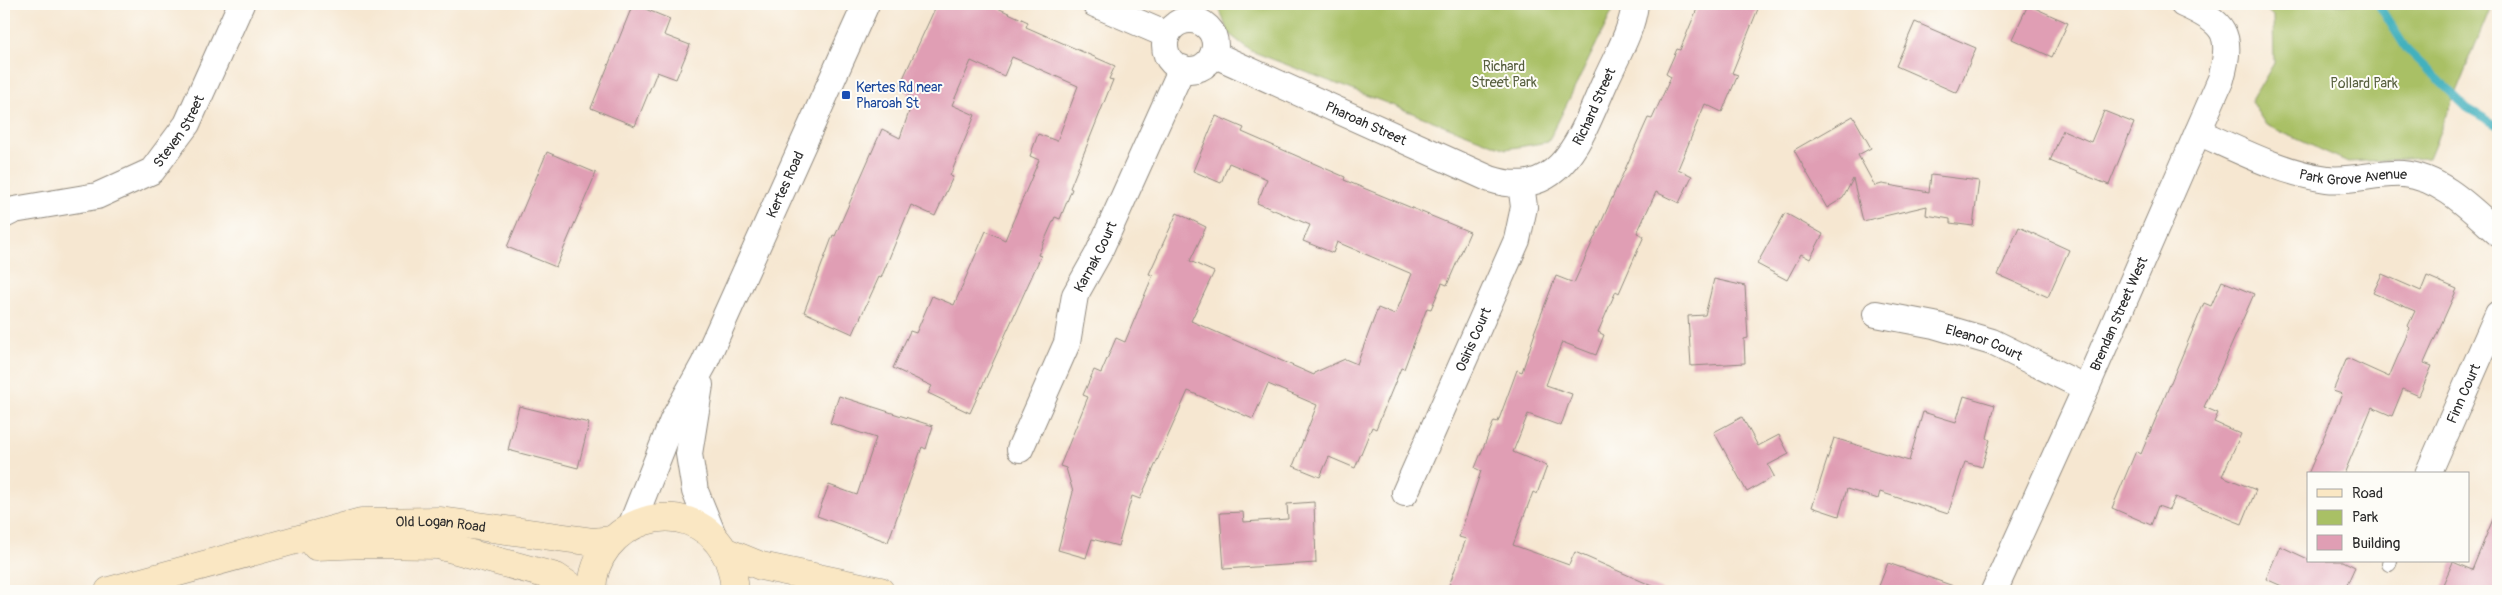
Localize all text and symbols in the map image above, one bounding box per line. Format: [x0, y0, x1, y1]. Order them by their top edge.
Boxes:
park label: Richard Street Park [1471, 58, 1537, 91]
street label: Richard Street [1569, 65, 1619, 148]
park label: Pollard Park [2330, 75, 2398, 92]
place label: Kertes Rd near Pharoah St [856, 79, 943, 112]
marker: Kertes Rd near Pharoah St [840, 89, 852, 101]
street label: Steven Street [149, 92, 208, 171]
street label: Pharoah Street [1323, 97, 1410, 149]
street label: Kertes Road [762, 148, 807, 220]
street label: Park Grove Avenue [2297, 165, 2408, 188]
street label: Karnak Court [1070, 218, 1120, 295]
street label: Brendan Street West [2086, 254, 2151, 373]
street label: Osiris Court [1451, 304, 1495, 374]
street label: Eleanor Court [1943, 320, 2026, 364]
street label: Finn Court [2443, 361, 2484, 426]
legend [2307, 472, 2470, 562]
text: Road [2352, 484, 2383, 503]
text: Park [2352, 508, 2379, 527]
street label: Old Logan Road [395, 512, 487, 536]
text: Building [2352, 534, 2400, 553]

